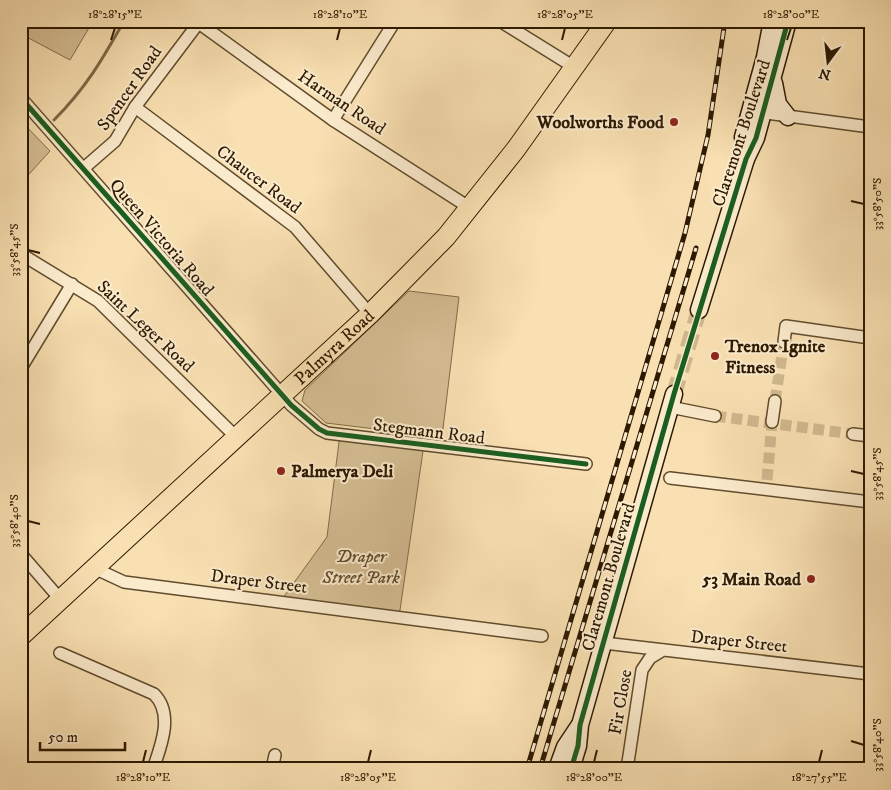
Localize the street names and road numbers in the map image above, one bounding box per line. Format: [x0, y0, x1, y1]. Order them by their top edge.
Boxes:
street label: Spencer Road [93, 42, 167, 135]
street label: Claremont Boulevard [708, 57, 776, 210]
street label: Harman Road [293, 65, 390, 140]
street label: Chaucer Road [212, 141, 305, 219]
street label: Queen Victoria Road [104, 174, 218, 301]
street label: Saint Leger Road [92, 276, 199, 377]
street label: Palmyra Road [290, 306, 379, 390]
street label: Stegmann Road [372, 414, 486, 450]
street label: Claremont Boulevard [577, 501, 641, 654]
street label: Draper Street [209, 565, 309, 599]
street label: Draper Street [689, 626, 789, 658]
street label: Fir Close [604, 668, 638, 736]

